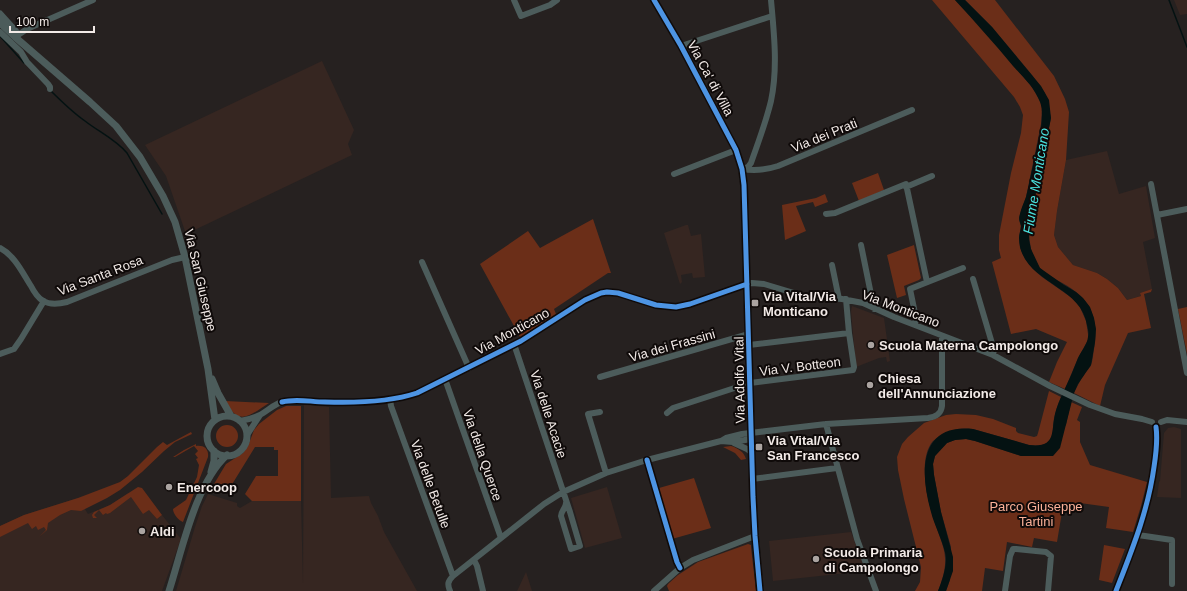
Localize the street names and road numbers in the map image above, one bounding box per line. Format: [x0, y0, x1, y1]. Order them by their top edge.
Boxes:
street label: Via Ca' di Villa [684, 38, 737, 119]
street label: Via dei Prati [789, 115, 859, 156]
street label: Via San Giuseppe [181, 227, 220, 333]
street label: Via Santa Rosa [55, 252, 146, 299]
street label: Via Monticano [860, 287, 942, 330]
street label: Via Monticano [473, 305, 552, 358]
street label: Via dei Frassini [627, 326, 717, 365]
street label: Via Adolfo Vital [731, 336, 748, 424]
street label: Via V. Botteon [759, 354, 842, 379]
street label: Via delle Acacie [527, 368, 570, 460]
street label: Via della Querce [460, 407, 505, 503]
street label: Via delle Betulle [408, 438, 453, 530]

